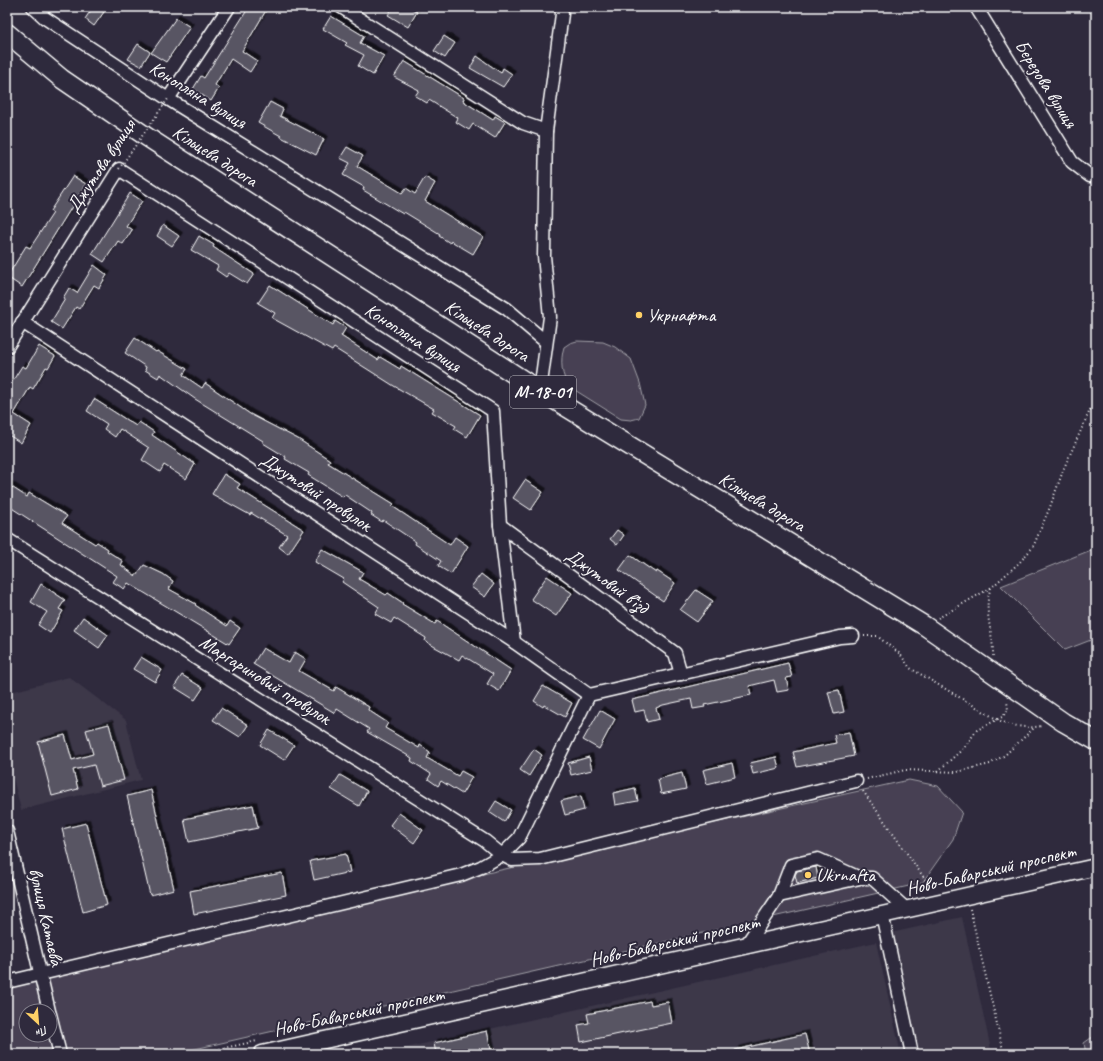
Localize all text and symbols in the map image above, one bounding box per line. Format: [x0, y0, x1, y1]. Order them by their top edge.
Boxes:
street label: Березова вулиця [1009, 35, 1083, 134]
street label: Конопляна вулиця [145, 56, 252, 135]
street label: Джутова вулиця [61, 114, 142, 217]
street label: Кільцева дорога [168, 120, 263, 193]
street label: Кільцева дорога [440, 295, 535, 368]
street label: Конопляна вулиця [360, 298, 467, 379]
place label: Укрнафта [647, 303, 717, 327]
marker: Укрнафта [634, 310, 644, 320]
road number: М-18-01 [510, 376, 576, 408]
street label: Джутовий провулок [256, 447, 378, 538]
street label: Кільцева дорога [715, 467, 811, 538]
street label: Джутовий в’їзд [561, 543, 655, 620]
street label: Маргариновий провулок [195, 630, 337, 731]
street label: Ново-Баварський проспект [904, 838, 1080, 901]
place label: Ukrnafta [816, 863, 876, 887]
street label: вулиця Катаєва [23, 866, 69, 970]
marker: Ukrnafta [803, 870, 813, 880]
street label: Ново-Баварський проспект [588, 909, 764, 972]
street label: Ново-Баварський проспект [272, 982, 448, 1042]
north arrow [18, 1003, 58, 1043]
text: Пн [33, 1023, 51, 1041]

